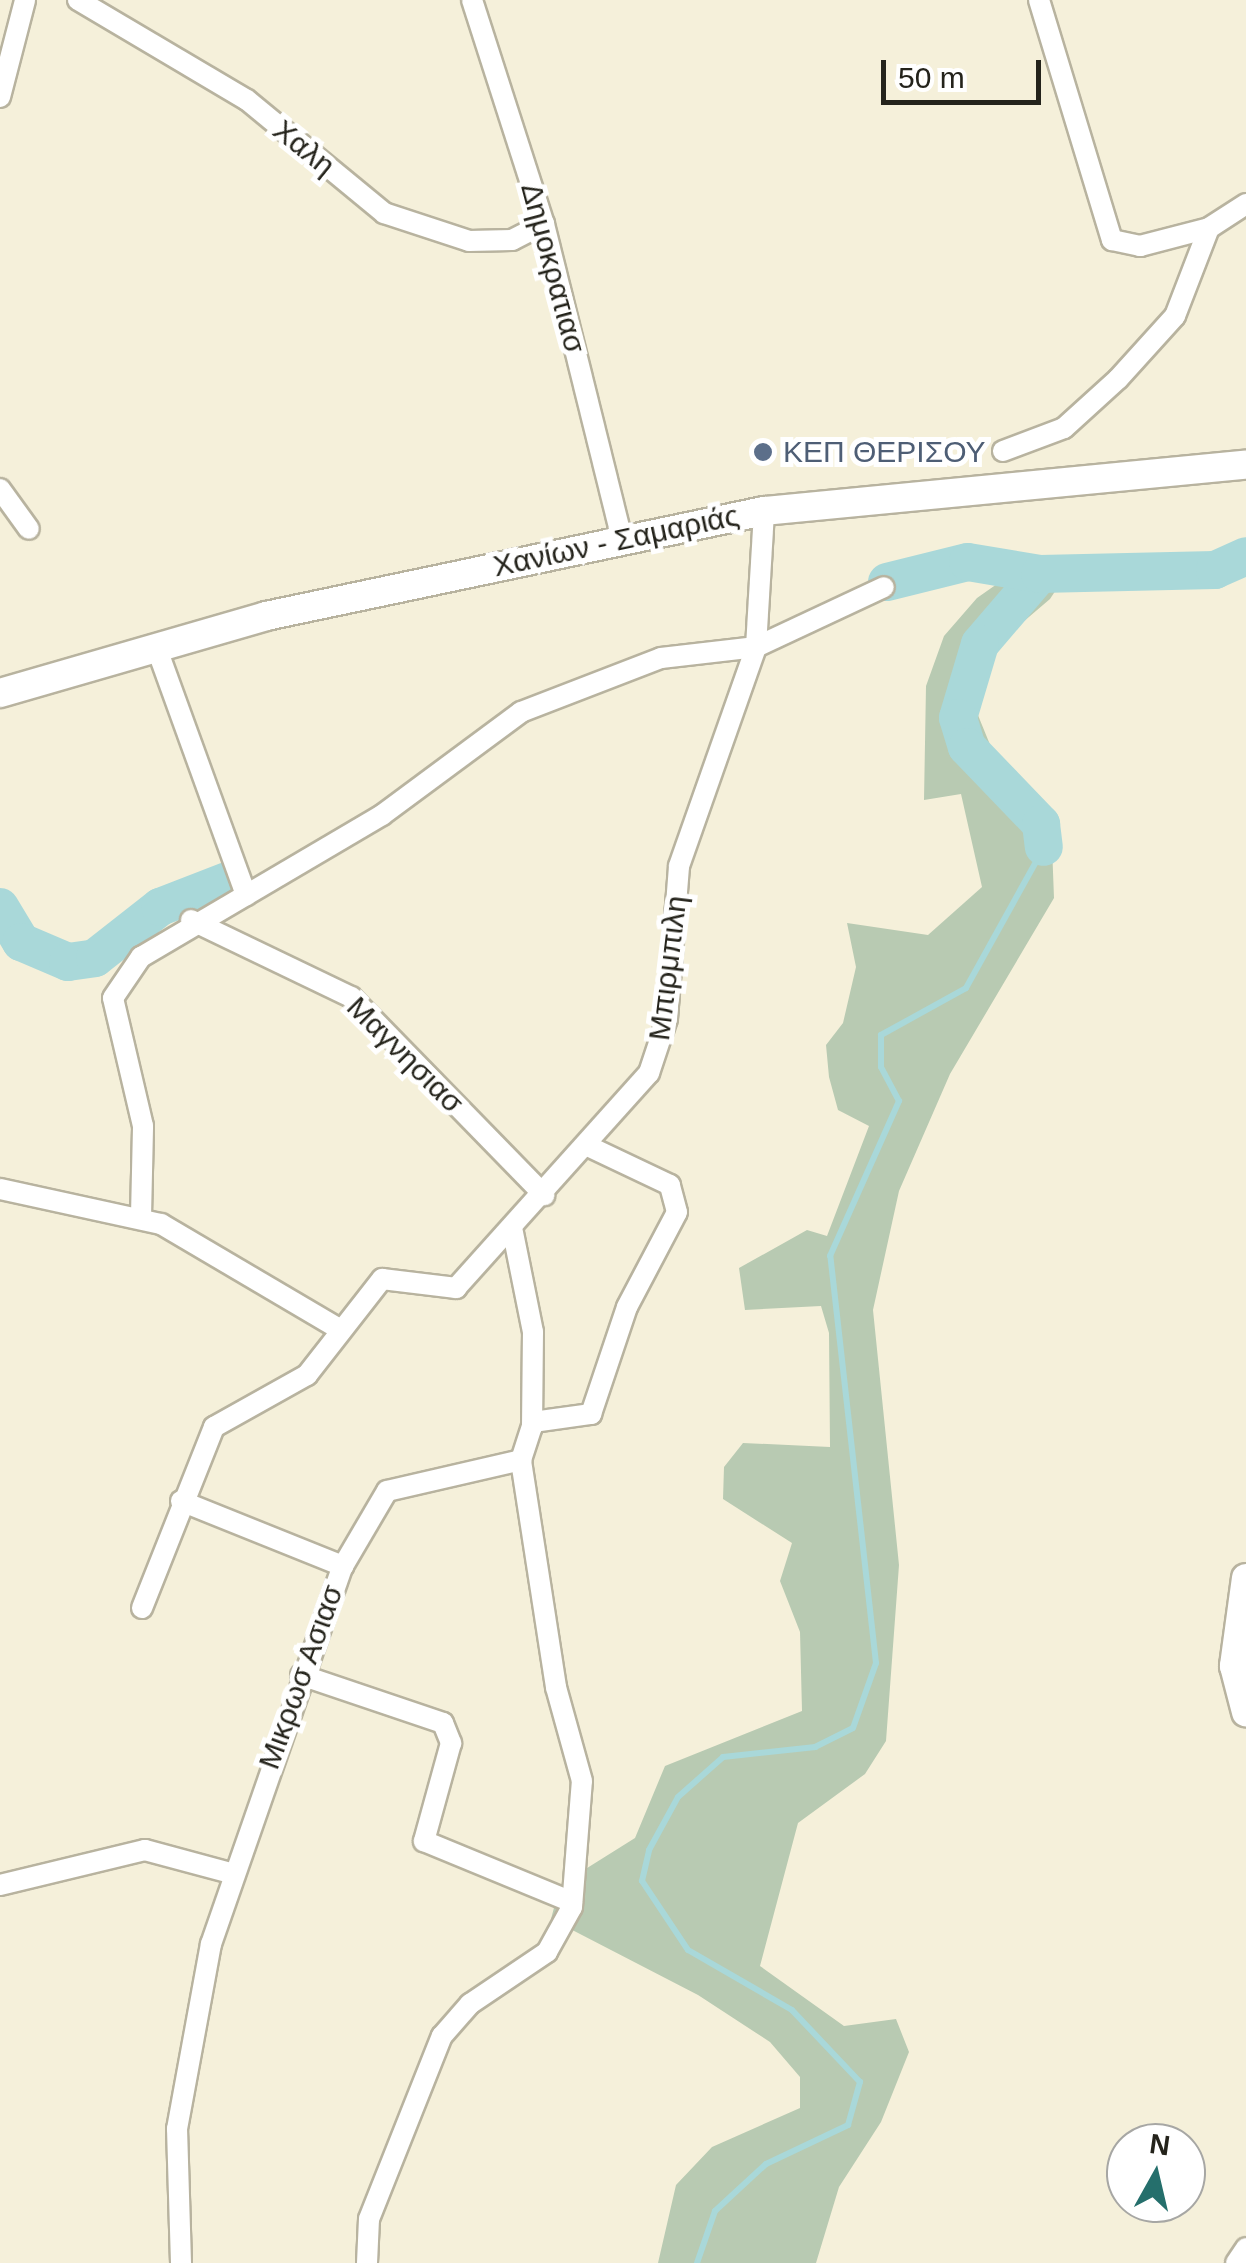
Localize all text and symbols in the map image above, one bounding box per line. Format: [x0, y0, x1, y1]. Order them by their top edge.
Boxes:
scale bar [886, 40, 1046, 102]
text: 50 m [898, 61, 965, 94]
street label: Χαλη [266, 112, 342, 184]
street label: Δημοκρατιασ [513, 179, 593, 357]
place label: ΚΕΠ ΘΕΡΙΣΟΥ [783, 434, 986, 470]
marker: ΚΕΠ ΘΕΡΙΣΟΥ [752, 441, 774, 463]
street label: Χανίων - Σαμαριάς [490, 497, 742, 585]
street label: Μπιρμπιλη [641, 893, 695, 1043]
street label: Μαγνησιασ [339, 989, 471, 1121]
street label: Μικρωσ Ασιασ [251, 1579, 351, 1775]
north arrow [1106, 2123, 1206, 2223]
text: N [1148, 2128, 1172, 2162]

